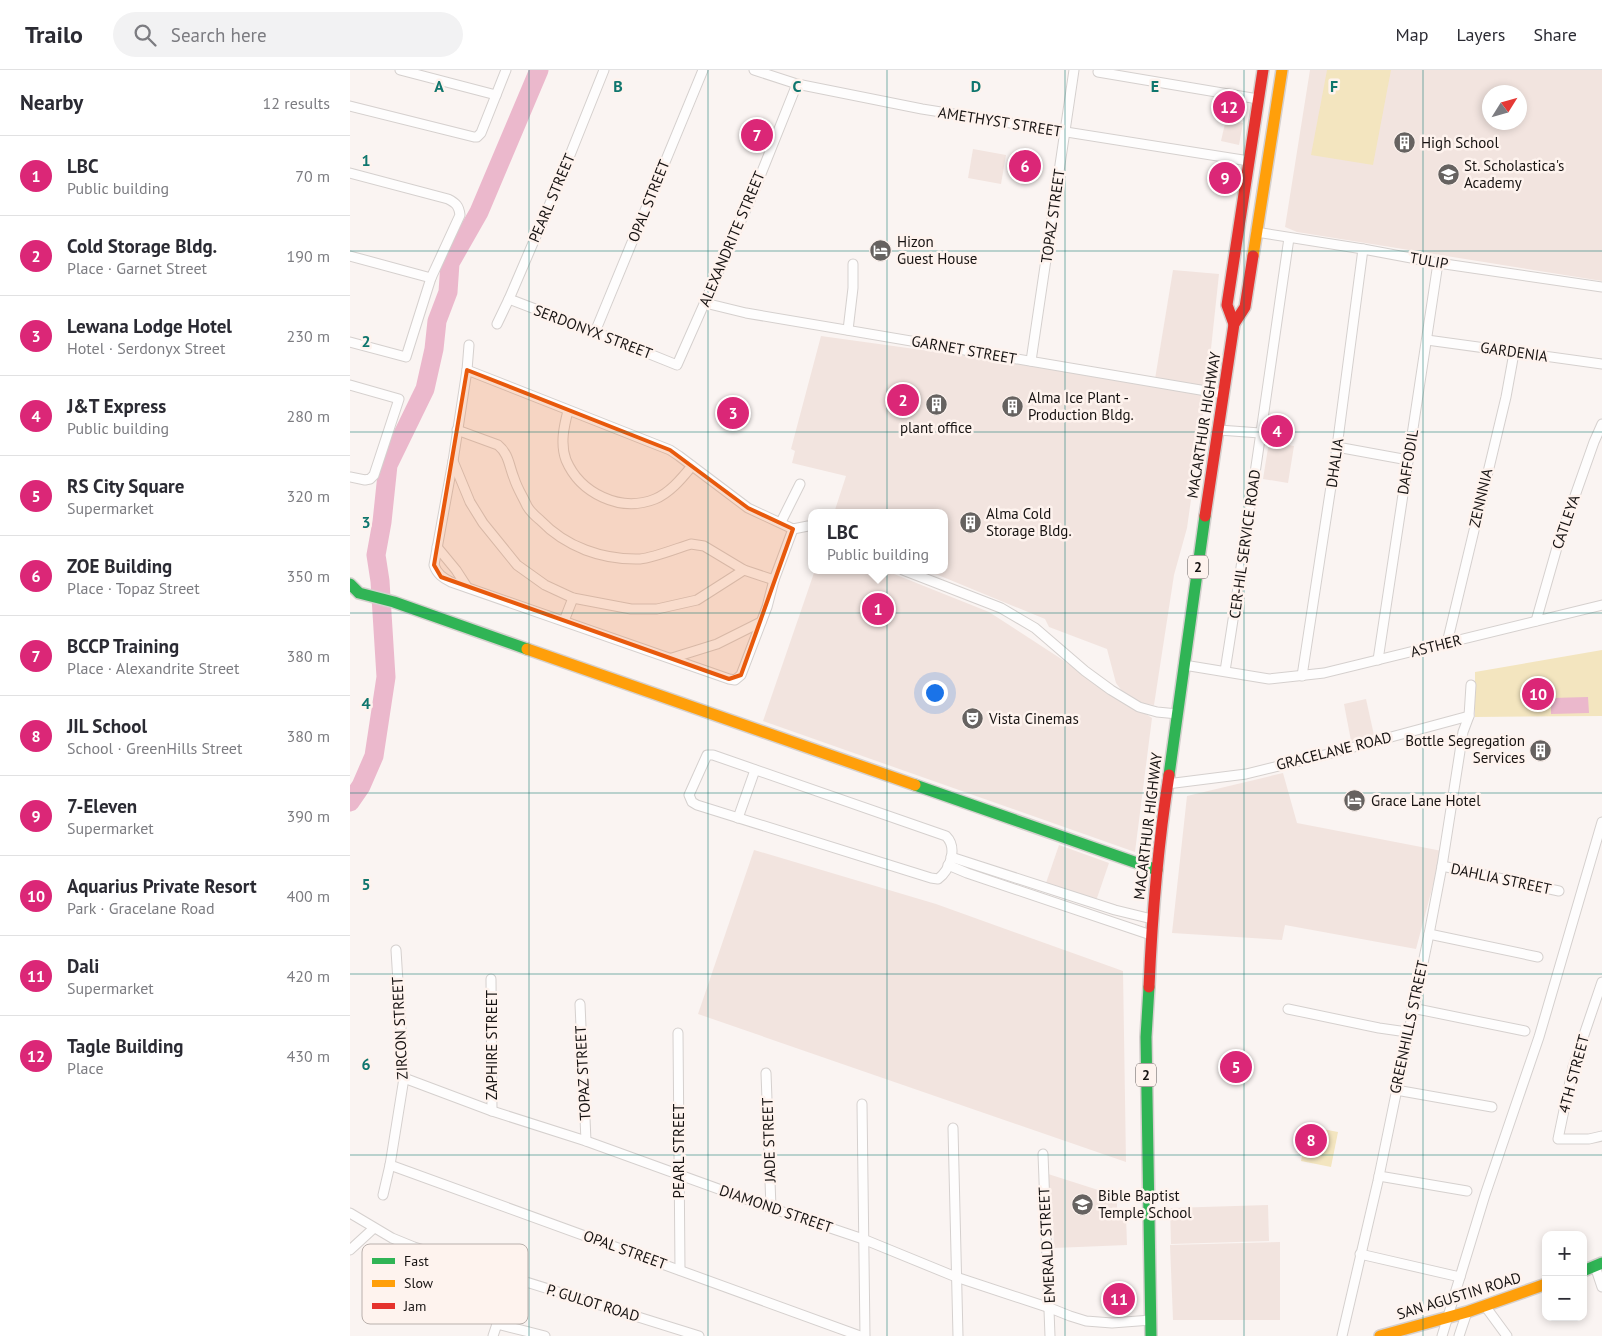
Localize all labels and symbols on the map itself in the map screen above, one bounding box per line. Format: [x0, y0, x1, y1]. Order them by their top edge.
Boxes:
text: A [434, 76, 444, 96]
text: B [613, 76, 623, 96]
text: C [793, 76, 802, 96]
text: D [971, 76, 981, 96]
text: E [1151, 76, 1159, 96]
text: F [1330, 76, 1338, 96]
north arrow [1482, 85, 1527, 130]
pin: 12 [1213, 88, 1245, 126]
street label: AMETHYST STREET [937, 102, 1064, 141]
pin: 7 [741, 116, 773, 154]
building icon: High School [1393, 131, 1417, 155]
place label: High School [1421, 133, 1499, 152]
pin: 6 [1009, 147, 1041, 185]
text: 1 [361, 150, 371, 170]
street label: PEARL STREET [524, 150, 579, 245]
street label: OPAL STREET [623, 156, 674, 245]
place label: St. Scholastica's Academy [1464, 156, 1564, 192]
pin: 9 [1209, 159, 1241, 197]
school or university icon: St. Scholastica's Academy [1436, 163, 1460, 187]
street label: TOPAZ STREET [1036, 167, 1069, 264]
street label: ALEXANDRITE STREET [694, 168, 769, 309]
place label: Hizon Guest House [897, 232, 977, 268]
hotel icon: Hizon Guest House [869, 239, 893, 263]
street label: TULIP [1408, 248, 1450, 273]
street label: SERDONYX STREET [531, 300, 656, 363]
text: 2 [361, 331, 371, 351]
street label: GARNET STREET [910, 331, 1019, 368]
street label: GARDENIA [1479, 337, 1549, 366]
street label: MACARTHUR HIGHWAY [1183, 350, 1225, 500]
pin: 2 [887, 381, 919, 419]
place label: Alma Ice Plant - Production Bldg. [1028, 388, 1134, 424]
building icon: plant office [924, 393, 948, 417]
pin: 3 [717, 394, 749, 432]
building icon: Alma Ice Plant - Production Bldg. [1000, 395, 1024, 419]
pin: 4 [1261, 412, 1293, 450]
place label: plant office [900, 418, 972, 437]
street label: DAFFODIL [1393, 428, 1422, 496]
street label: DHALIA [1322, 437, 1347, 489]
street label: ZENNNIA [1465, 466, 1497, 529]
street label: CER-HIL SERVICE ROAD [1225, 468, 1264, 620]
street label: CATLEYA [1547, 492, 1584, 551]
place label: Alma Cold Storage Bldg. [986, 504, 1072, 540]
building icon: Alma Cold Storage Bldg. [958, 511, 982, 535]
text: 3 [361, 512, 371, 532]
road number: 2 [1188, 556, 1208, 578]
pin: 1 [862, 590, 894, 628]
street label: ASTHER [1408, 630, 1464, 661]
pin: 10 [1522, 675, 1554, 713]
your location [922, 680, 948, 706]
text: 4 [361, 693, 371, 713]
theatre icon: Vista Cinemas [961, 707, 985, 731]
place label: Vista Cinemas [988, 709, 1079, 728]
street label: GRACELANE ROAD [1274, 727, 1394, 774]
place label: Bottle Segregation Services [1405, 731, 1525, 767]
building icon: Bottle Segregation Services [1529, 738, 1553, 762]
street label: MACARTHUR HIGHWAY [1129, 751, 1166, 901]
hotel icon: Grace Lane Hotel [1343, 789, 1367, 813]
place label: Grace Lane Hotel [1371, 791, 1481, 810]
street label: DAHLIA STREET [1449, 859, 1554, 899]
text: 5 [361, 874, 371, 894]
street label: GREENHILLS STREET [1385, 958, 1432, 1095]
street label: ZIRCON STREET [387, 975, 412, 1080]
street label: ZAPHIRE STREET [482, 989, 501, 1100]
street label: TOPAZ STREET [570, 1024, 594, 1121]
street label: 4TH STREET [1554, 1032, 1593, 1115]
pin: 5 [1220, 1048, 1252, 1086]
text: 6 [361, 1054, 371, 1074]
road number: 2 [1136, 1064, 1156, 1086]
street label: JADE STREET [758, 1097, 780, 1184]
street label: PEARL STREET [669, 1103, 688, 1198]
pin: 8 [1295, 1121, 1327, 1159]
street label: DIAMOND STREET [717, 1180, 836, 1237]
street label: EMERALD STREET [1034, 1186, 1059, 1304]
place label: Bible Baptist Temple School [1098, 1186, 1192, 1222]
school or university icon: Bible Baptist Temple School [1070, 1193, 1094, 1217]
street label: OPAL STREET [581, 1226, 670, 1274]
legend [362, 1244, 528, 1324]
text: Fast [404, 1252, 429, 1270]
street label: SAN AGUSTIN ROAD [1394, 1268, 1523, 1323]
text: Slow [404, 1274, 434, 1292]
street label: P. GULOT ROAD [544, 1279, 642, 1326]
pin: 11 [1103, 1280, 1135, 1318]
text: Jam [403, 1297, 426, 1315]

